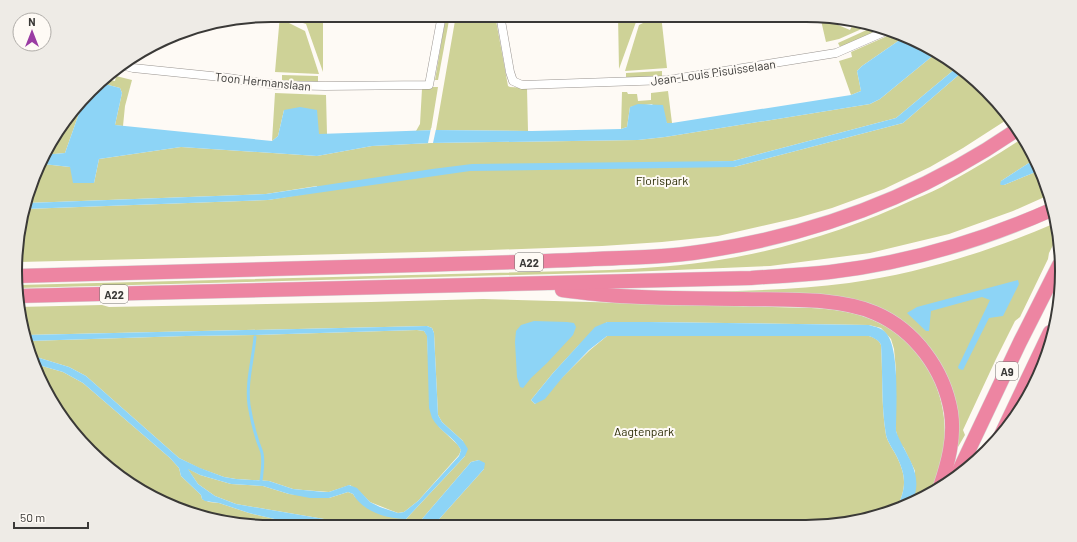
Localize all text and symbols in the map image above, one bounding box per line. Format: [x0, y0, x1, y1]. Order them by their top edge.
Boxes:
north arrow [12, 12, 52, 52]
text: N [28, 15, 36, 28]
street label: Jean-Louis Pisuisselaan [650, 56, 776, 88]
street label: Toon Hermanslaan [214, 69, 312, 93]
park label: Florispark [636, 173, 688, 187]
road number: A22 [515, 253, 543, 271]
road number: A22 [100, 285, 128, 303]
road number: A9 [996, 362, 1018, 380]
park label: Aagtenpark [614, 424, 674, 438]
scale bar [14, 504, 88, 530]
text: 50 m [20, 510, 45, 524]

